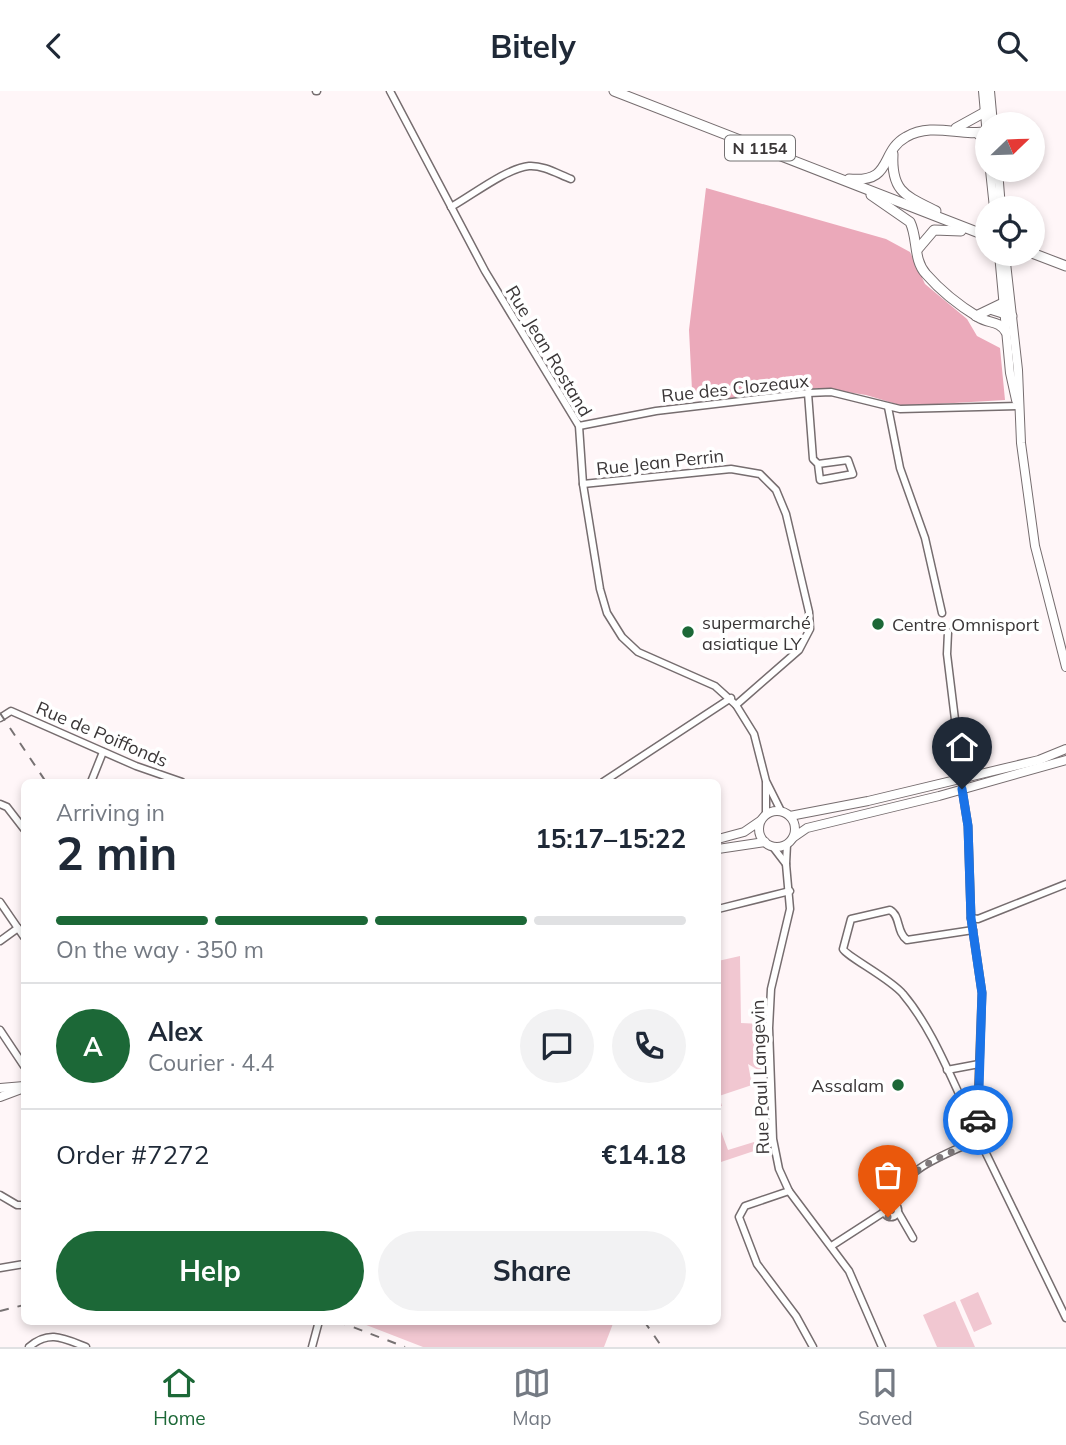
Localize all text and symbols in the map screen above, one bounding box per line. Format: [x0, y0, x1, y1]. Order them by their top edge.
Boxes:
text: Bitely [490, 26, 576, 66]
icon: back [35, 27, 73, 65]
icon: search [993, 27, 1031, 65]
north arrow [975, 112, 1045, 182]
map controls [975, 112, 1045, 266]
road number: N 1154 [725, 135, 795, 160]
button: locate [975, 196, 1045, 266]
street label: Rue Jean Rostand [501, 281, 597, 421]
street label: Rue des Clozeaux [660, 369, 810, 407]
street label: Rue Jean Perrin [595, 444, 725, 480]
place label: supermarché asiatique LY [702, 611, 811, 655]
place label: Centre Omnisport [892, 613, 1039, 636]
marker: Centre Omnisport [870, 616, 886, 632]
marker: supermarché asiatique LY [680, 624, 696, 640]
street label: Rue de Poiffonds [33, 696, 171, 772]
pin [932, 717, 992, 789]
icon: home [943, 728, 981, 766]
text: Arriving in [56, 798, 165, 827]
text: 15:17–15:22 [535, 822, 686, 855]
text: 2 min [56, 824, 177, 882]
text: On the way · 350 m [56, 935, 264, 964]
street label: Rue Paul Langevin [746, 999, 774, 1155]
button: chat [520, 1009, 594, 1083]
button: phone [612, 1009, 686, 1083]
text: Alex [148, 1015, 203, 1048]
text: A [83, 1030, 103, 1063]
text: Courier · 4.4 [148, 1048, 274, 1077]
place label: Assalam [811, 1074, 884, 1097]
marker: Assalam [890, 1077, 906, 1093]
courier [943, 1085, 1013, 1155]
icon: car [959, 1101, 997, 1139]
text: Order #7272 [56, 1138, 209, 1171]
text: €14.18 [602, 1138, 686, 1171]
pin [858, 1145, 918, 1217]
icon: bag [869, 1156, 907, 1194]
button: Help [56, 1231, 364, 1311]
button: Share [378, 1231, 686, 1311]
tab: Home [153, 1364, 206, 1430]
tab: Map [512, 1364, 551, 1430]
tab: Saved [858, 1364, 913, 1430]

